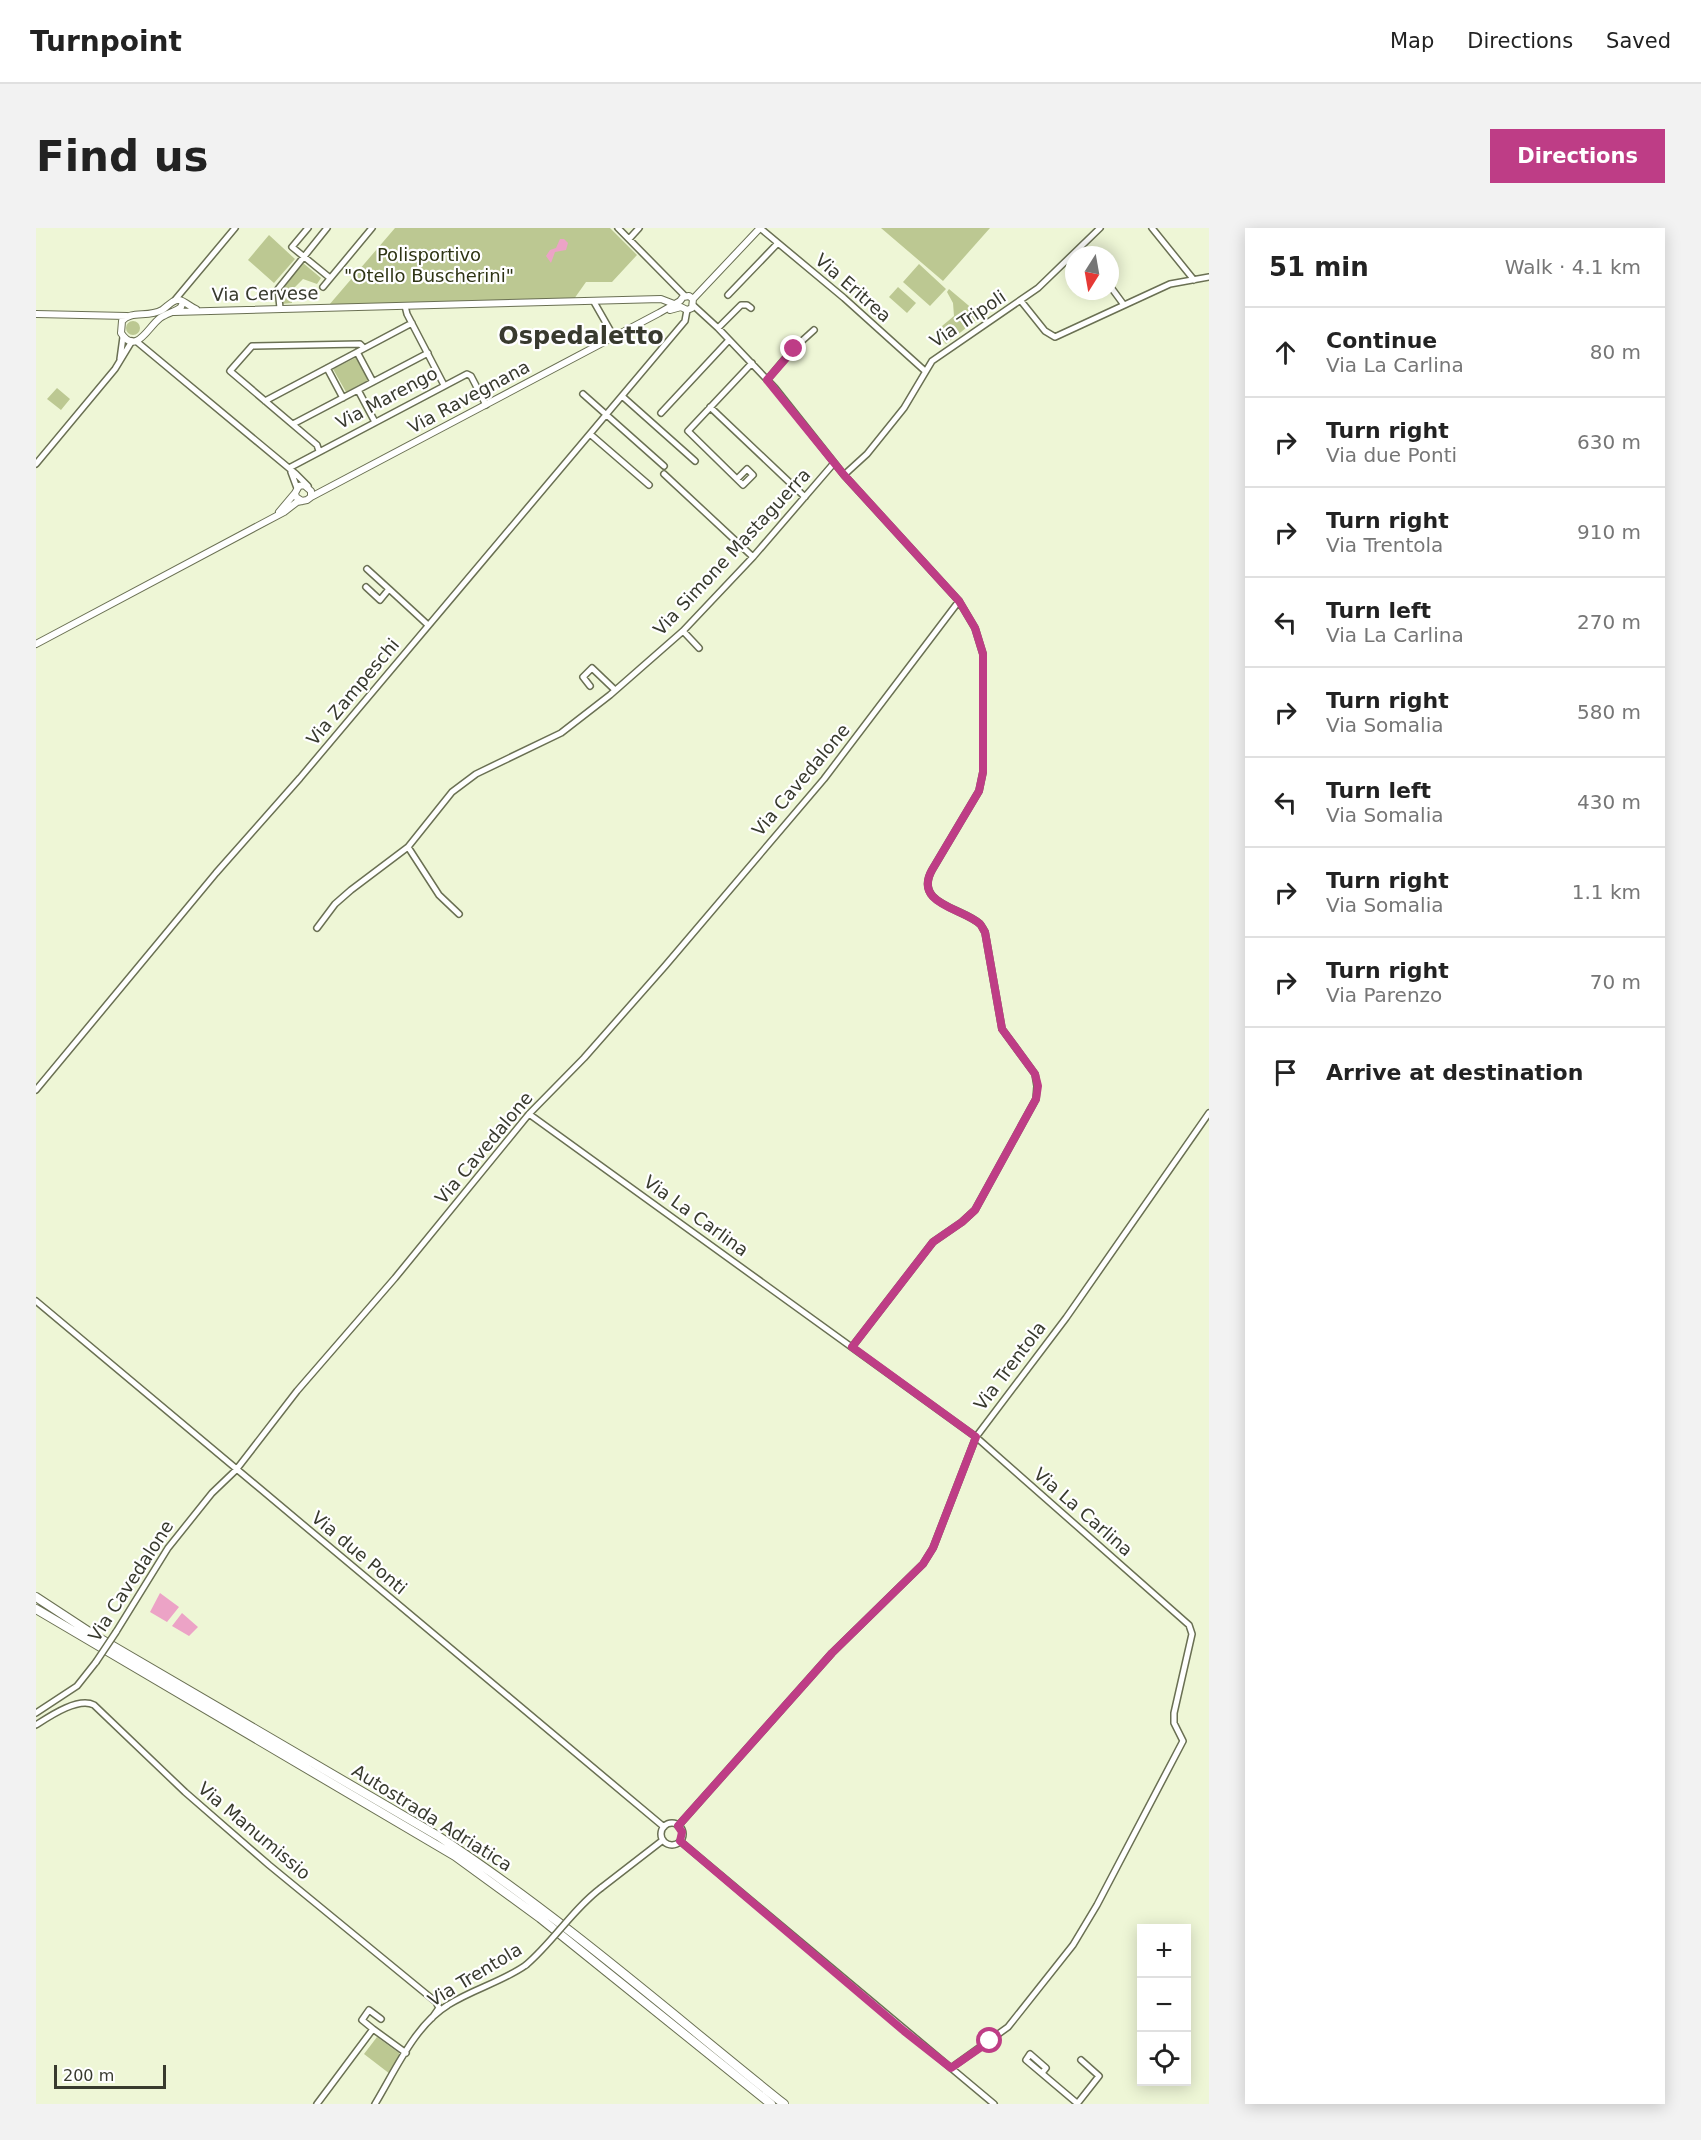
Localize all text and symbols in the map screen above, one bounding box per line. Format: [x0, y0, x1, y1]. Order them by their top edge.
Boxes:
text: Turnpoint [30, 25, 182, 58]
text: Map [1390, 29, 1434, 53]
text: Directions [1467, 29, 1573, 53]
text: Saved [1606, 29, 1671, 53]
button: Directions [1490, 129, 1665, 183]
text: Find us [36, 132, 209, 181]
park label: Polisportivo "Otello Buscherini" [344, 244, 514, 286]
north arrow [1065, 246, 1119, 300]
street label: Via Eritrea [811, 249, 896, 326]
text: 51 min [1269, 252, 1369, 282]
text: Walk · 4.1 km [1505, 255, 1641, 279]
street label: Via Cervese [211, 282, 319, 305]
street label: Via Tripoli [926, 286, 1010, 352]
district label: Ospedaletto [498, 322, 664, 350]
text: Continue [1326, 328, 1437, 353]
route end [780, 335, 806, 361]
icon: ahead [1269, 336, 1302, 369]
text: 80 m [1590, 340, 1641, 364]
text: Via La Carlina [1326, 353, 1464, 377]
street label: Via Ravegnana [404, 356, 533, 437]
street label: Via Marengo [332, 362, 441, 433]
text: Turn right [1326, 418, 1449, 443]
icon: right [1269, 426, 1302, 459]
text: 630 m [1577, 430, 1641, 454]
text: Via due Ponti [1326, 443, 1457, 467]
street label: Via Simone Mastaguerra [649, 464, 814, 639]
text: Turn right [1326, 508, 1449, 533]
icon: right [1269, 516, 1302, 549]
text: 910 m [1577, 520, 1641, 544]
text: Via Trentola [1326, 533, 1443, 557]
text: Turn left [1326, 598, 1431, 623]
icon: left [1269, 606, 1302, 639]
text: 270 m [1577, 610, 1641, 634]
text: Via La Carlina [1326, 623, 1464, 647]
street label: Via Zampeschi [302, 634, 403, 749]
text: Turn right [1326, 688, 1449, 713]
icon: right [1269, 696, 1302, 729]
text: 580 m [1577, 700, 1641, 724]
text: Via Somalia [1326, 713, 1443, 737]
street label: Via Cavedalone [748, 719, 854, 840]
text: Turn left [1326, 778, 1431, 803]
icon: left [1269, 786, 1302, 819]
text: 430 m [1577, 790, 1641, 814]
text: Via Somalia [1326, 803, 1443, 827]
text: Turn right [1326, 868, 1449, 893]
icon: right [1269, 876, 1302, 909]
text: 1.1 km [1572, 880, 1641, 904]
text: Via Somalia [1326, 893, 1443, 917]
text: Turn right [1326, 958, 1449, 983]
icon: right [1269, 966, 1302, 999]
text: 70 m [1590, 970, 1641, 994]
text: Via Parenzo [1326, 983, 1442, 1007]
icon: arrive [1269, 1056, 1302, 1089]
text: Arrive at destination [1326, 1060, 1583, 1085]
street label: Via Cavedalone [431, 1087, 537, 1208]
street label: Via La Carlina [640, 1171, 753, 1261]
street label: Via Trentola [969, 1317, 1050, 1414]
street label: Via La Carlina [1030, 1463, 1137, 1560]
street label: Via due Ponti [307, 1507, 411, 1599]
street label: Via Cavedalone [84, 1516, 177, 1645]
street label: Autostrada Adriatica [348, 1760, 516, 1875]
street label: Via Manumissio [194, 1777, 315, 1884]
map controls [1137, 1924, 1191, 2086]
button: + [1137, 1924, 1191, 1978]
street label: Via Trentola [424, 1938, 525, 2011]
button: − [1137, 1978, 1191, 2032]
route start [976, 2027, 1002, 2053]
button: locate [1137, 2032, 1191, 2086]
scale bar [54, 2062, 166, 2090]
text: 200 m [63, 2066, 114, 2085]

